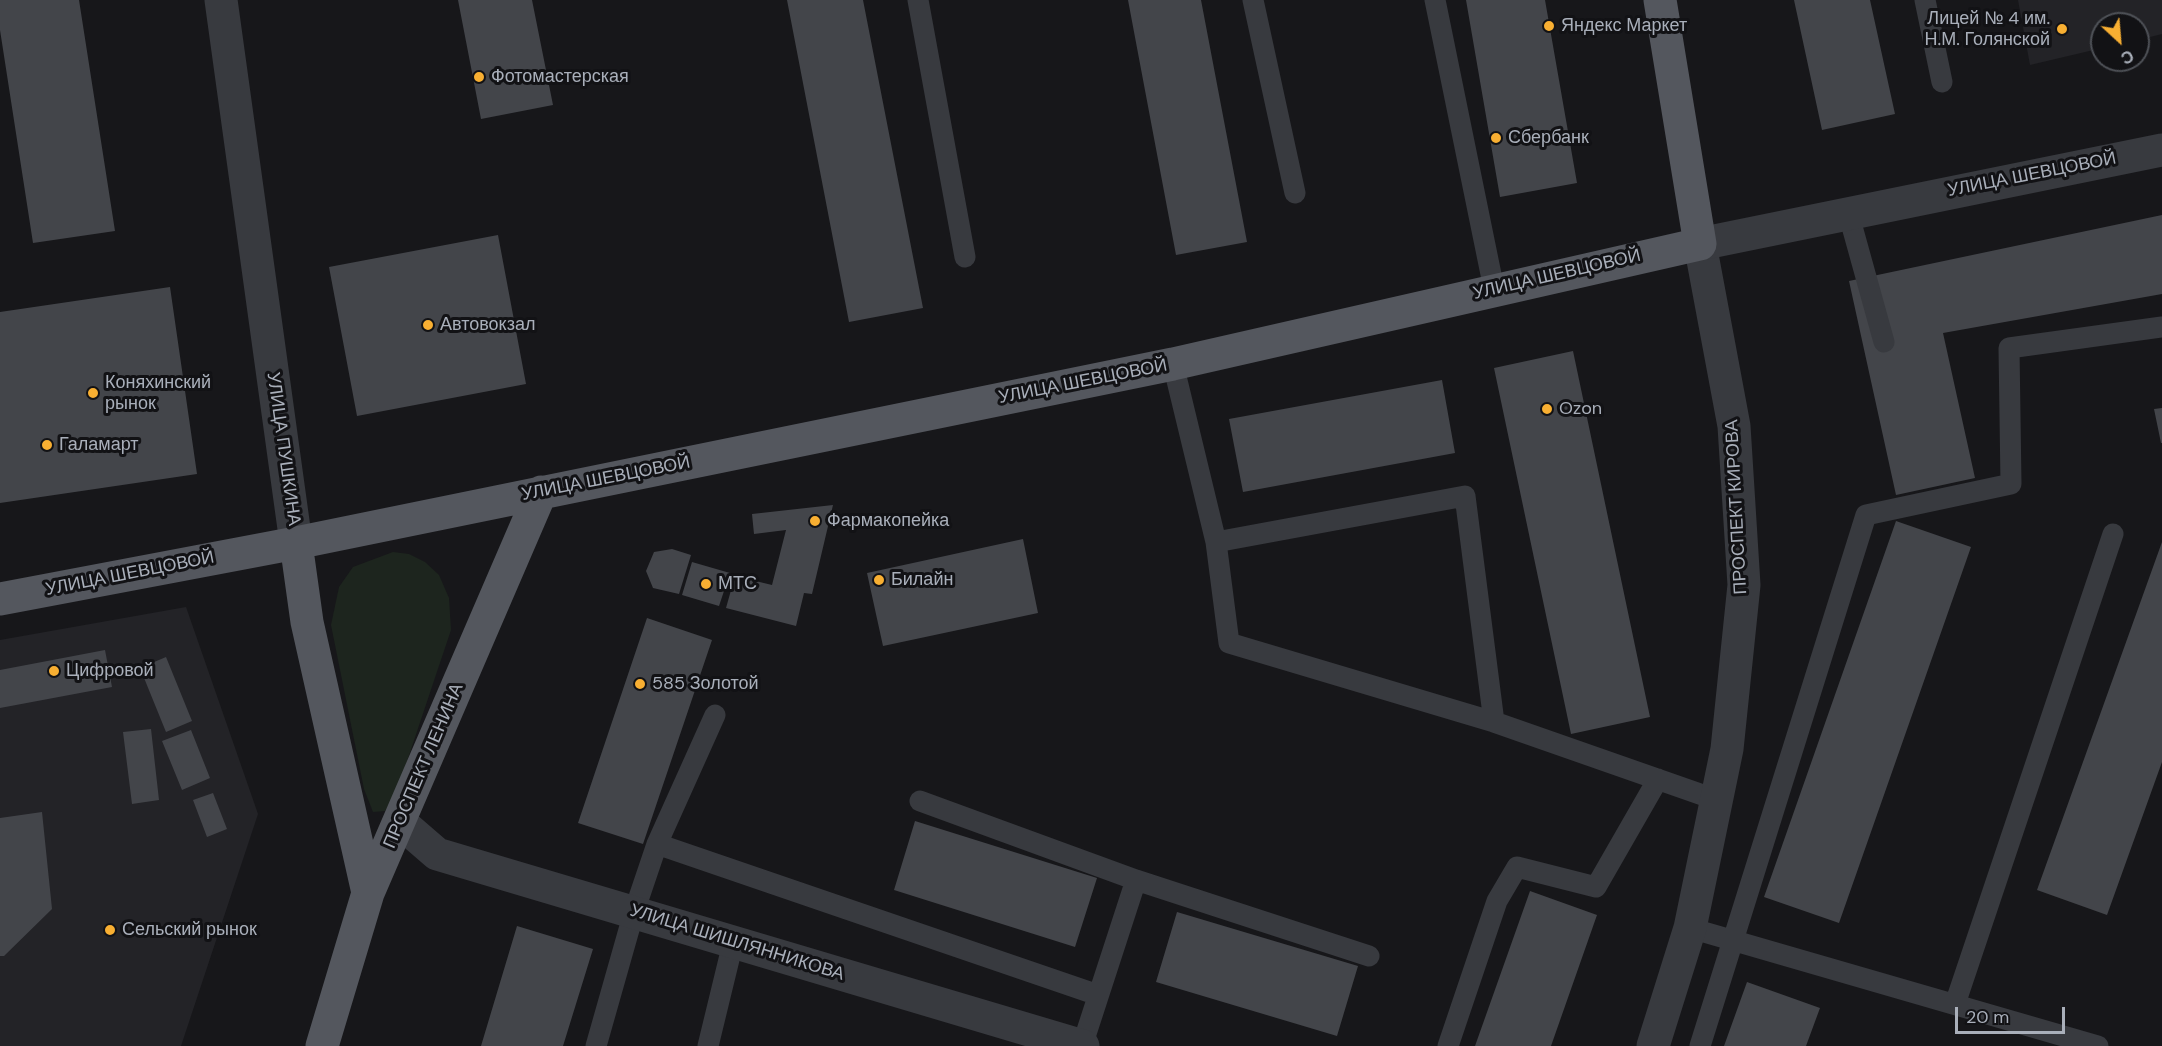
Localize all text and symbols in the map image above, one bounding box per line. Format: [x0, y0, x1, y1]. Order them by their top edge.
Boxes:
place label: Лицей № 4 им. Н.М. Голянской [1925, 8, 2050, 50]
north arrow [2090, 12, 2150, 72]
place label: Яндекс Маркет [1561, 15, 1687, 37]
marker: Яндекс Маркет [1542, 19, 1556, 33]
marker: Лицей № 4 им. Н.М. Голянской [2055, 22, 2069, 36]
text: С [2117, 45, 2137, 69]
place label: Фотомастерская [491, 66, 629, 88]
marker: Фотомастерская [472, 70, 486, 84]
place label: Сбербанк [1508, 127, 1589, 149]
marker: Сбербанк [1489, 131, 1503, 145]
street label: УЛИЦА ШЕВЦОВОЙ [1946, 148, 2118, 202]
street label: УЛИЦА ШЕВЦОВОЙ [1471, 245, 1643, 305]
place label: Автовокзал [440, 314, 535, 336]
marker: Автовокзал [421, 318, 435, 332]
street label: УЛИЦА ШЕВЦОВОЙ [997, 355, 1169, 409]
street label: УЛИЦА ПУШКИНА [262, 371, 304, 527]
place label: Коняхинский рынок [105, 372, 211, 415]
marker: Коняхинский рынок [86, 386, 100, 400]
place label: Ozon [1559, 398, 1602, 420]
marker: Ozon [1540, 402, 1554, 416]
street label: ПРОСПЕКТ КИРОВА [1722, 419, 1752, 595]
place label: Галамарт [59, 434, 139, 456]
marker: Галамарт [40, 438, 54, 452]
street label: УЛИЦА ШЕВЦОВОЙ [520, 452, 692, 506]
place label: Фармакопейка [827, 510, 949, 532]
marker: Фармакопейка [808, 514, 822, 528]
street label: УЛИЦА ШЕВЦОВОЙ [44, 547, 216, 601]
place label: Билайн [891, 569, 953, 591]
place label: МТС [718, 573, 757, 595]
marker: Билайн [872, 573, 886, 587]
marker: МТС [699, 577, 713, 591]
place label: Цифровой [66, 660, 154, 682]
marker: Цифровой [47, 664, 61, 678]
place label: 585 Золотой [652, 673, 759, 695]
marker: 585 Золотой [633, 677, 647, 691]
street label: ПРОСПЕКТ ЛЕНИНА [379, 680, 469, 852]
street label: УЛИЦА ШИШЛЯННИКОВА [627, 900, 847, 986]
place label: Сельский рынок [122, 919, 257, 941]
marker: Сельский рынок [103, 923, 117, 937]
scale bar [1958, 995, 2068, 1033]
text: 20 m [1966, 1005, 2009, 1029]

